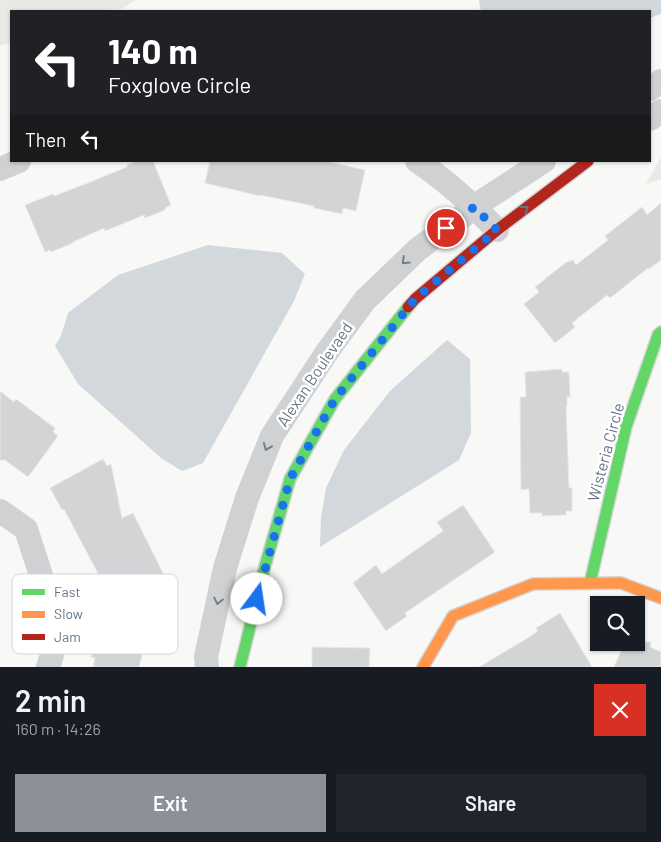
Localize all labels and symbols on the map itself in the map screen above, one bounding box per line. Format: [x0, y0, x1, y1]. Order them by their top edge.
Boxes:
one-way arrow [519, 206, 529, 215]
pin [425, 207, 467, 249]
one-way arrow [402, 255, 411, 264]
street label: Alexan Boulevaed [272, 318, 356, 430]
street label: Wisteria Circle [583, 401, 627, 503]
one-way arrow [263, 442, 273, 451]
position arrow [230, 572, 282, 624]
legend [12, 574, 178, 654]
text: Fast [54, 583, 80, 600]
one-way arrow [213, 597, 224, 606]
text: Slow [54, 605, 83, 622]
text: Jam [54, 628, 81, 645]

